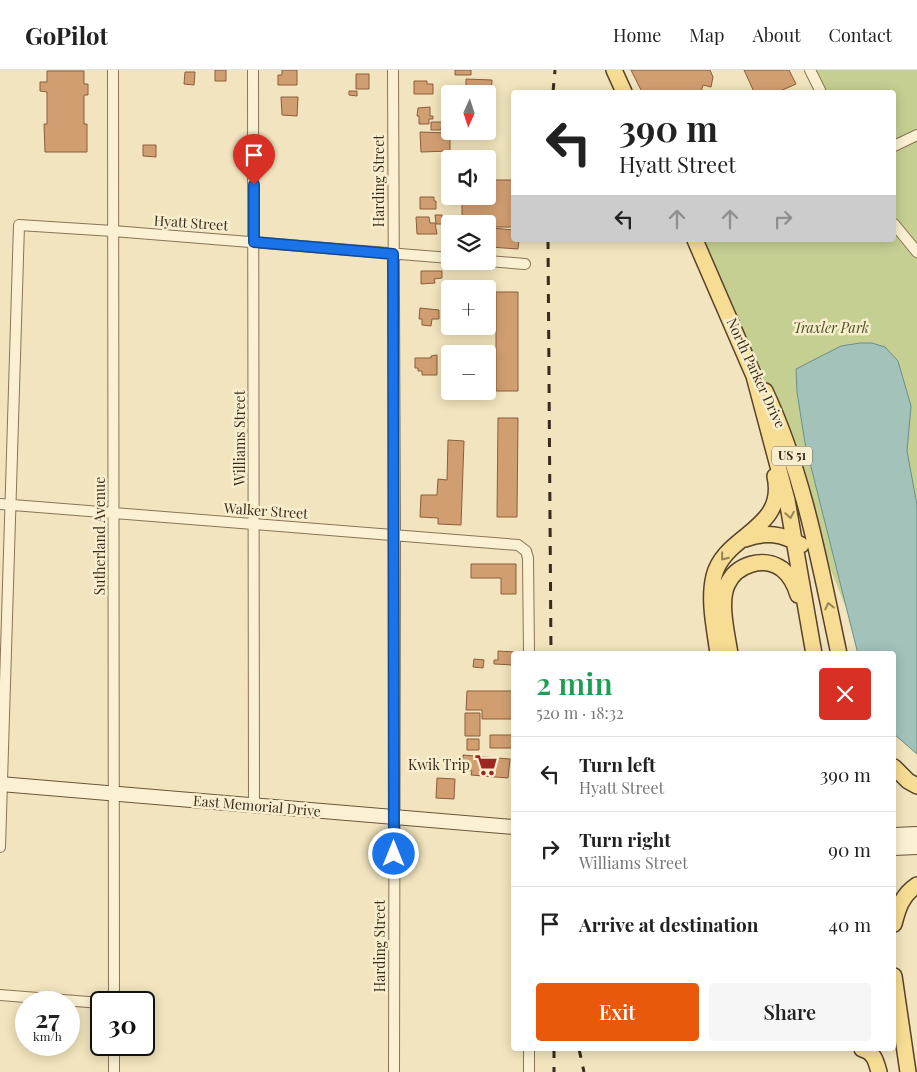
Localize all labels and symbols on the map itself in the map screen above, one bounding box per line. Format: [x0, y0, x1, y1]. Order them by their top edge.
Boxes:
north arrow [441, 85, 496, 140]
pin [233, 134, 275, 185]
street label: Harding Street [369, 134, 388, 227]
street label: Hyatt Street [153, 210, 230, 235]
street label: North Parker Drive [723, 315, 790, 431]
park label: Traxler Park [793, 318, 869, 337]
street label: Williams Street [230, 389, 249, 487]
road number: US 51 [772, 446, 812, 466]
street label: Sutherland Avenue [90, 477, 109, 595]
street label: Walker Street [222, 498, 310, 523]
one-way arrow [784, 510, 794, 519]
one-way arrow [722, 551, 730, 560]
one-way arrow [824, 602, 835, 611]
supermarket icon: Kwik Trip [473, 752, 499, 778]
place label: Kwik Trip [408, 755, 470, 774]
street label: East Memorial Drive [192, 790, 322, 821]
position arrow [367, 827, 419, 879]
street label: Harding Street [370, 899, 389, 992]
speed limit sign: 30 [90, 991, 155, 1056]

